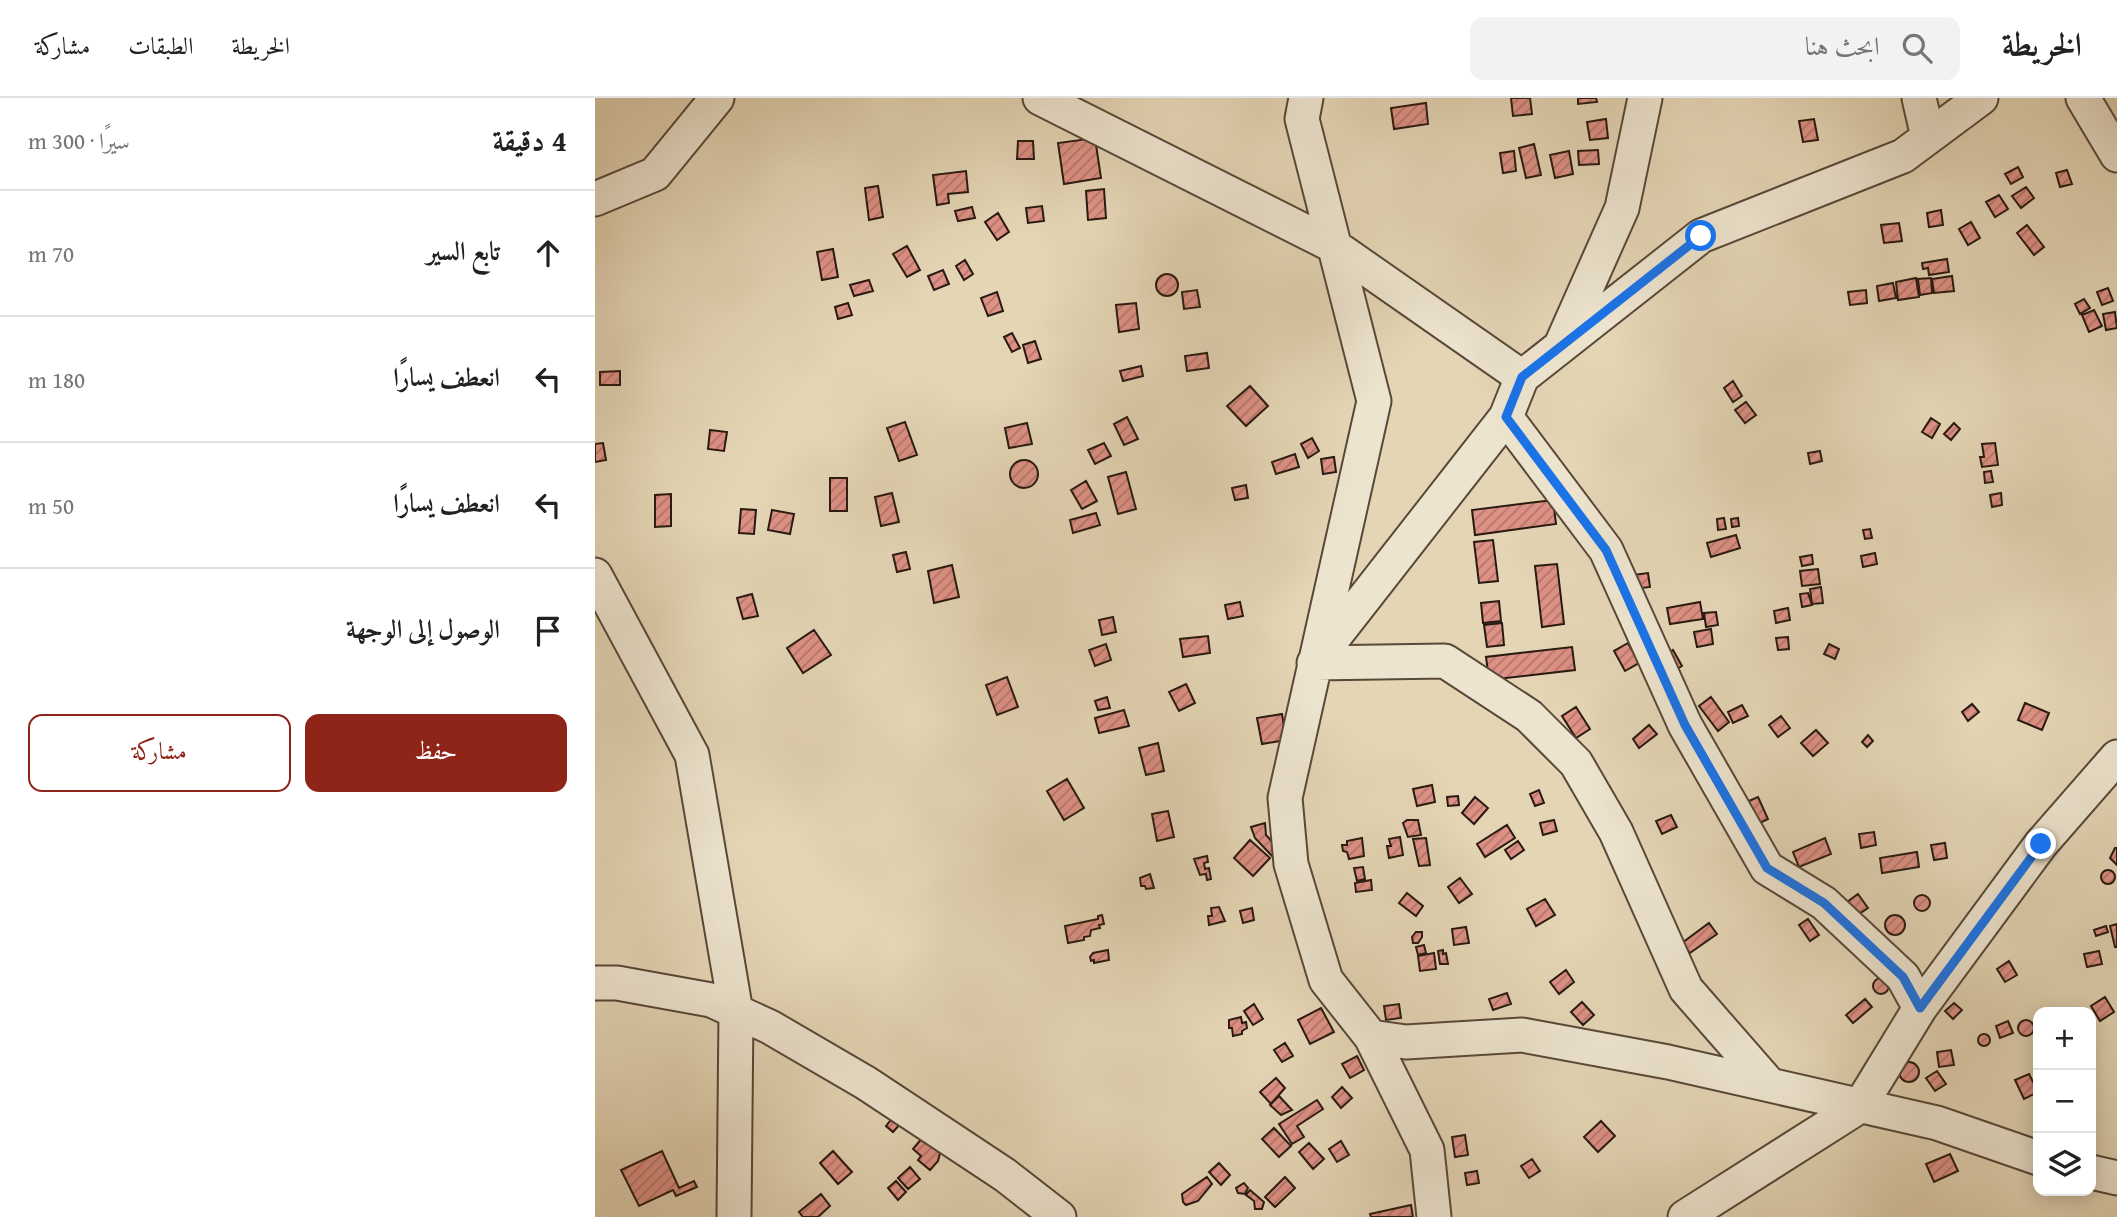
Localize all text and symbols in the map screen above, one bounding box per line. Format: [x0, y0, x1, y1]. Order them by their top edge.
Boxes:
search box [1470, 17, 1960, 80]
text: الخريطة [2002, 20, 2082, 68]
text: ابحث هنا [1805, 26, 1880, 65]
text: مشاركة [35, 28, 90, 63]
text: الطبقات [128, 28, 194, 63]
text: الخريطة [232, 28, 290, 63]
icon: search [1898, 29, 1936, 67]
text: 4 دقيقة [492, 118, 567, 162]
text: سيرًا · 300 m [28, 124, 130, 157]
route start [1685, 220, 1716, 251]
text: تابع السير [426, 231, 500, 270]
icon: ahead [529, 234, 567, 272]
text: 70 m [28, 237, 74, 270]
text: انعطف يسارًا [393, 357, 500, 396]
icon: left [529, 360, 567, 398]
text: 180 m [28, 363, 85, 396]
text: انعطف يسارًا [393, 483, 500, 522]
icon: left [529, 486, 567, 524]
text: 50 m [28, 489, 74, 522]
text: الوصول إلى الوجهة [346, 609, 500, 648]
icon: arrive [529, 612, 567, 650]
button: مشاركة [28, 714, 291, 792]
button: حفظ [305, 714, 567, 792]
route end [2025, 828, 2056, 859]
map controls [2033, 1007, 2096, 1196]
button: + [2033, 1007, 2096, 1070]
button: − [2033, 1070, 2096, 1133]
button: layers [2033, 1133, 2096, 1196]

